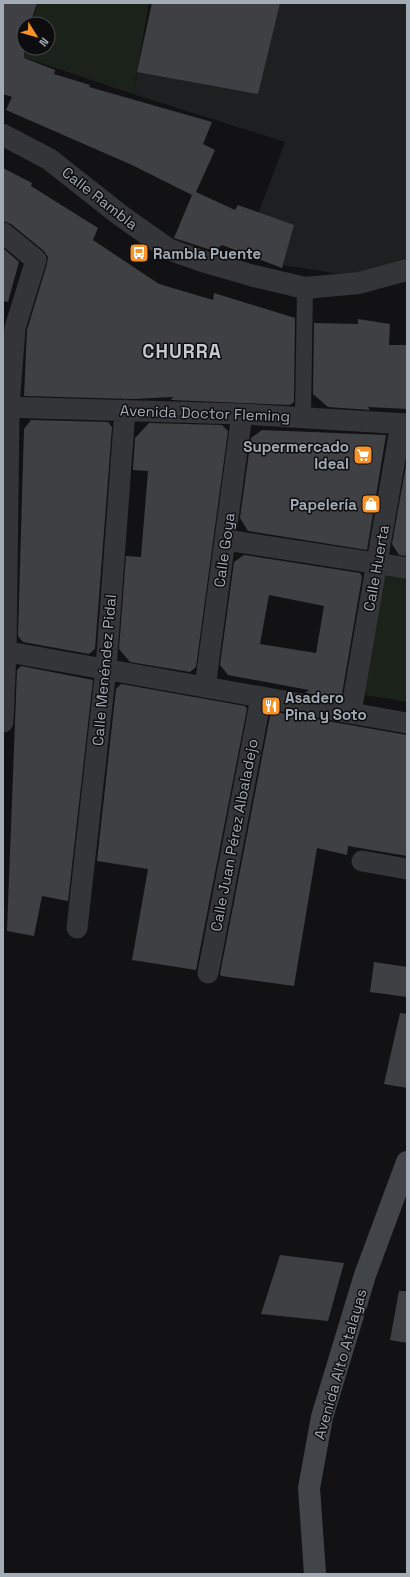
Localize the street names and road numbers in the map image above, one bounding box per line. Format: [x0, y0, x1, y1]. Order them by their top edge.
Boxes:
street label: Calle Rambla [58, 162, 142, 234]
street label: Avenida Doctor Fleming [120, 401, 290, 425]
street label: Calle Goya [209, 511, 239, 589]
street label: Calle Huerta [359, 523, 393, 613]
street label: Calle Menéndez Pidal [88, 593, 120, 747]
street label: Calle Juan Pérez Albaladejo [206, 737, 262, 933]
street label: Avenida Alto Atalayas [309, 1286, 371, 1441]

